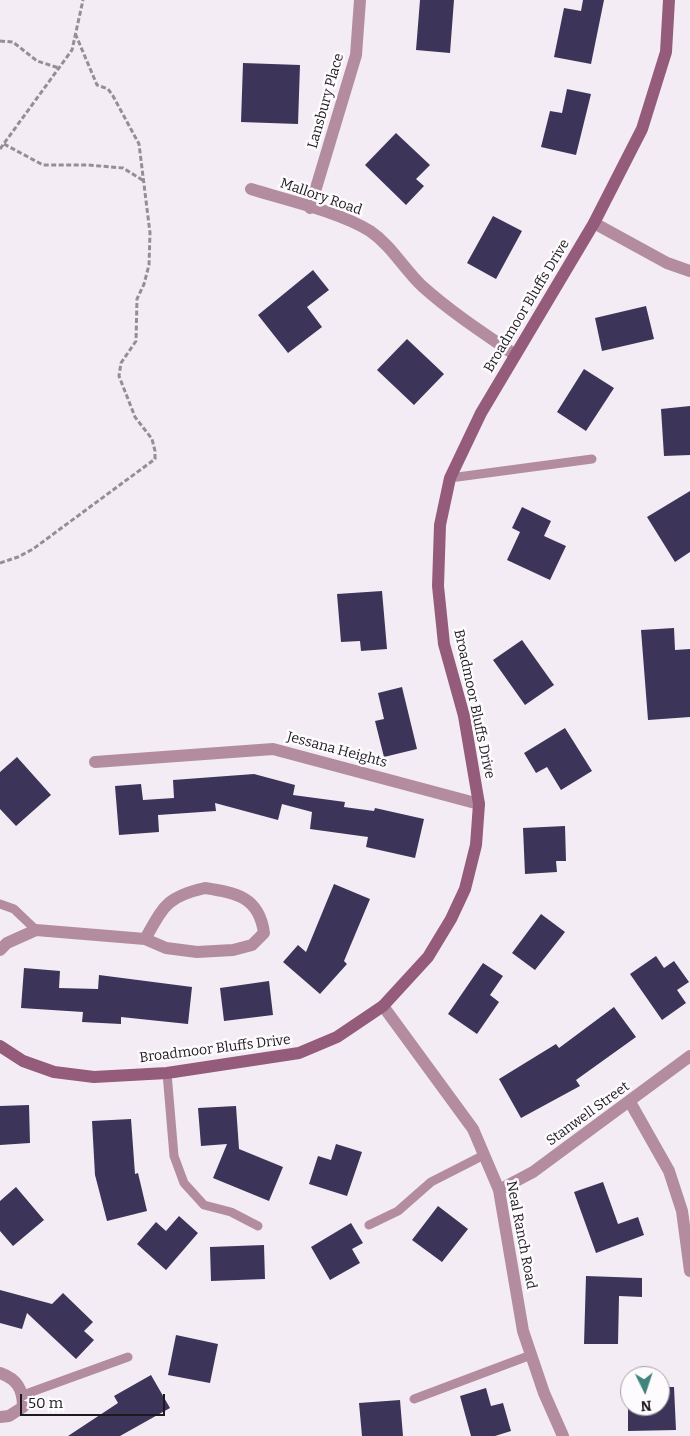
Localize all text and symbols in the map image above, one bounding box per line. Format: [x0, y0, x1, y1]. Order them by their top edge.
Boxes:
street label: Lansbury Place [304, 51, 348, 151]
street label: Mallory Road [278, 175, 364, 219]
street label: Broadmoor Bluffs Drive [481, 236, 573, 376]
street label: Broadmoor Bluffs Drive [450, 628, 498, 780]
street label: Jessana Heights [285, 729, 389, 771]
street label: Broadmoor Bluffs Drive [138, 1031, 292, 1067]
street label: Stanwell Street [543, 1078, 633, 1150]
street label: Neal Ranch Road [502, 1179, 540, 1291]
north arrow [620, 1366, 670, 1416]
scale bar [22, 1384, 168, 1416]
text: 50 m [28, 1394, 63, 1412]
text: N [640, 1397, 652, 1414]

